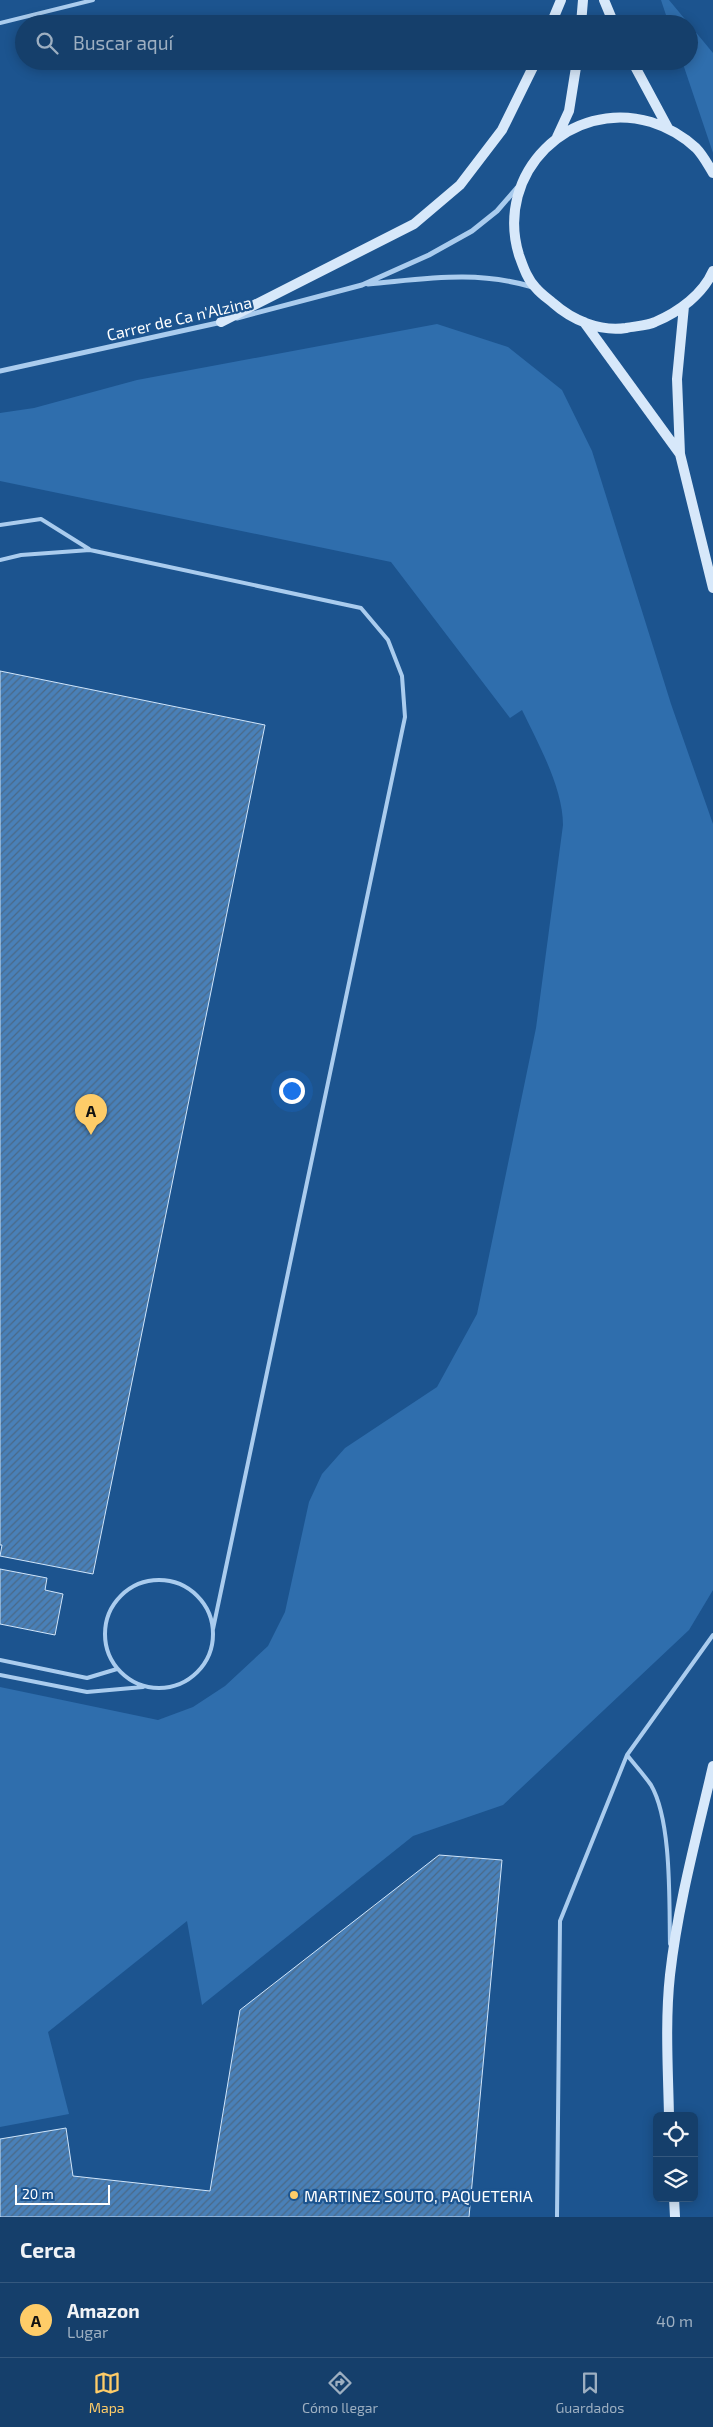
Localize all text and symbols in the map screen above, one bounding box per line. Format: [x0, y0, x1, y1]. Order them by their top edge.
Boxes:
search box [15, 15, 698, 70]
icon: search [33, 29, 61, 57]
text: Buscar aquí [73, 31, 173, 54]
street label: Carrer de Ca n'Alzina [105, 292, 253, 344]
your location [279, 1078, 305, 1104]
pin: A [75, 1094, 107, 1135]
map controls [653, 2112, 698, 2202]
button: locate [653, 2112, 698, 2157]
button: layers [653, 2157, 698, 2202]
scale bar [15, 2182, 110, 2205]
text: 20 m [22, 2185, 54, 2202]
place label: MARTINEZ SOUTO, PAQUETERIA [304, 2186, 533, 2206]
marker: MARTINEZ SOUTO, PAQUETERIA [288, 2189, 300, 2201]
text: Cerca [20, 2237, 76, 2262]
text: Amazon [67, 2299, 140, 2322]
text: A [31, 2311, 41, 2330]
text: 40 m [656, 2311, 693, 2330]
text: Lugar [67, 2322, 108, 2341]
tab: Mapa [89, 2369, 125, 2416]
tab: Cómo llegar [302, 2369, 378, 2416]
tab: Guardados [556, 2369, 624, 2416]

